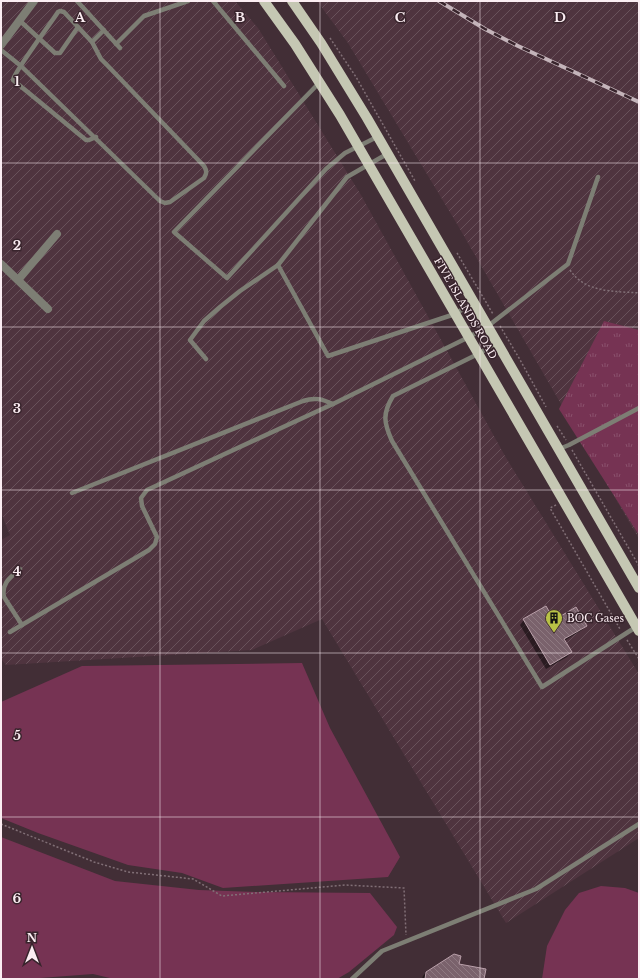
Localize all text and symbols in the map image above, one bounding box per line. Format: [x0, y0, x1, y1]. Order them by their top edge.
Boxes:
text: A [74, 9, 86, 26]
text: B [235, 9, 245, 26]
text: C [395, 9, 406, 26]
text: D [554, 9, 566, 26]
text: 1 [14, 73, 20, 90]
text: 2 [13, 237, 21, 254]
street label: FIVE ISLANDS ROAD [431, 255, 500, 361]
text: 3 [13, 400, 21, 417]
text: 4 [13, 563, 22, 580]
building icon: BOC Gases [544, 608, 564, 633]
place label: BOC Gases [567, 612, 625, 625]
text: 5 [13, 727, 21, 744]
text: 6 [13, 890, 22, 907]
north arrow [12, 928, 52, 968]
text: N [27, 931, 38, 945]

